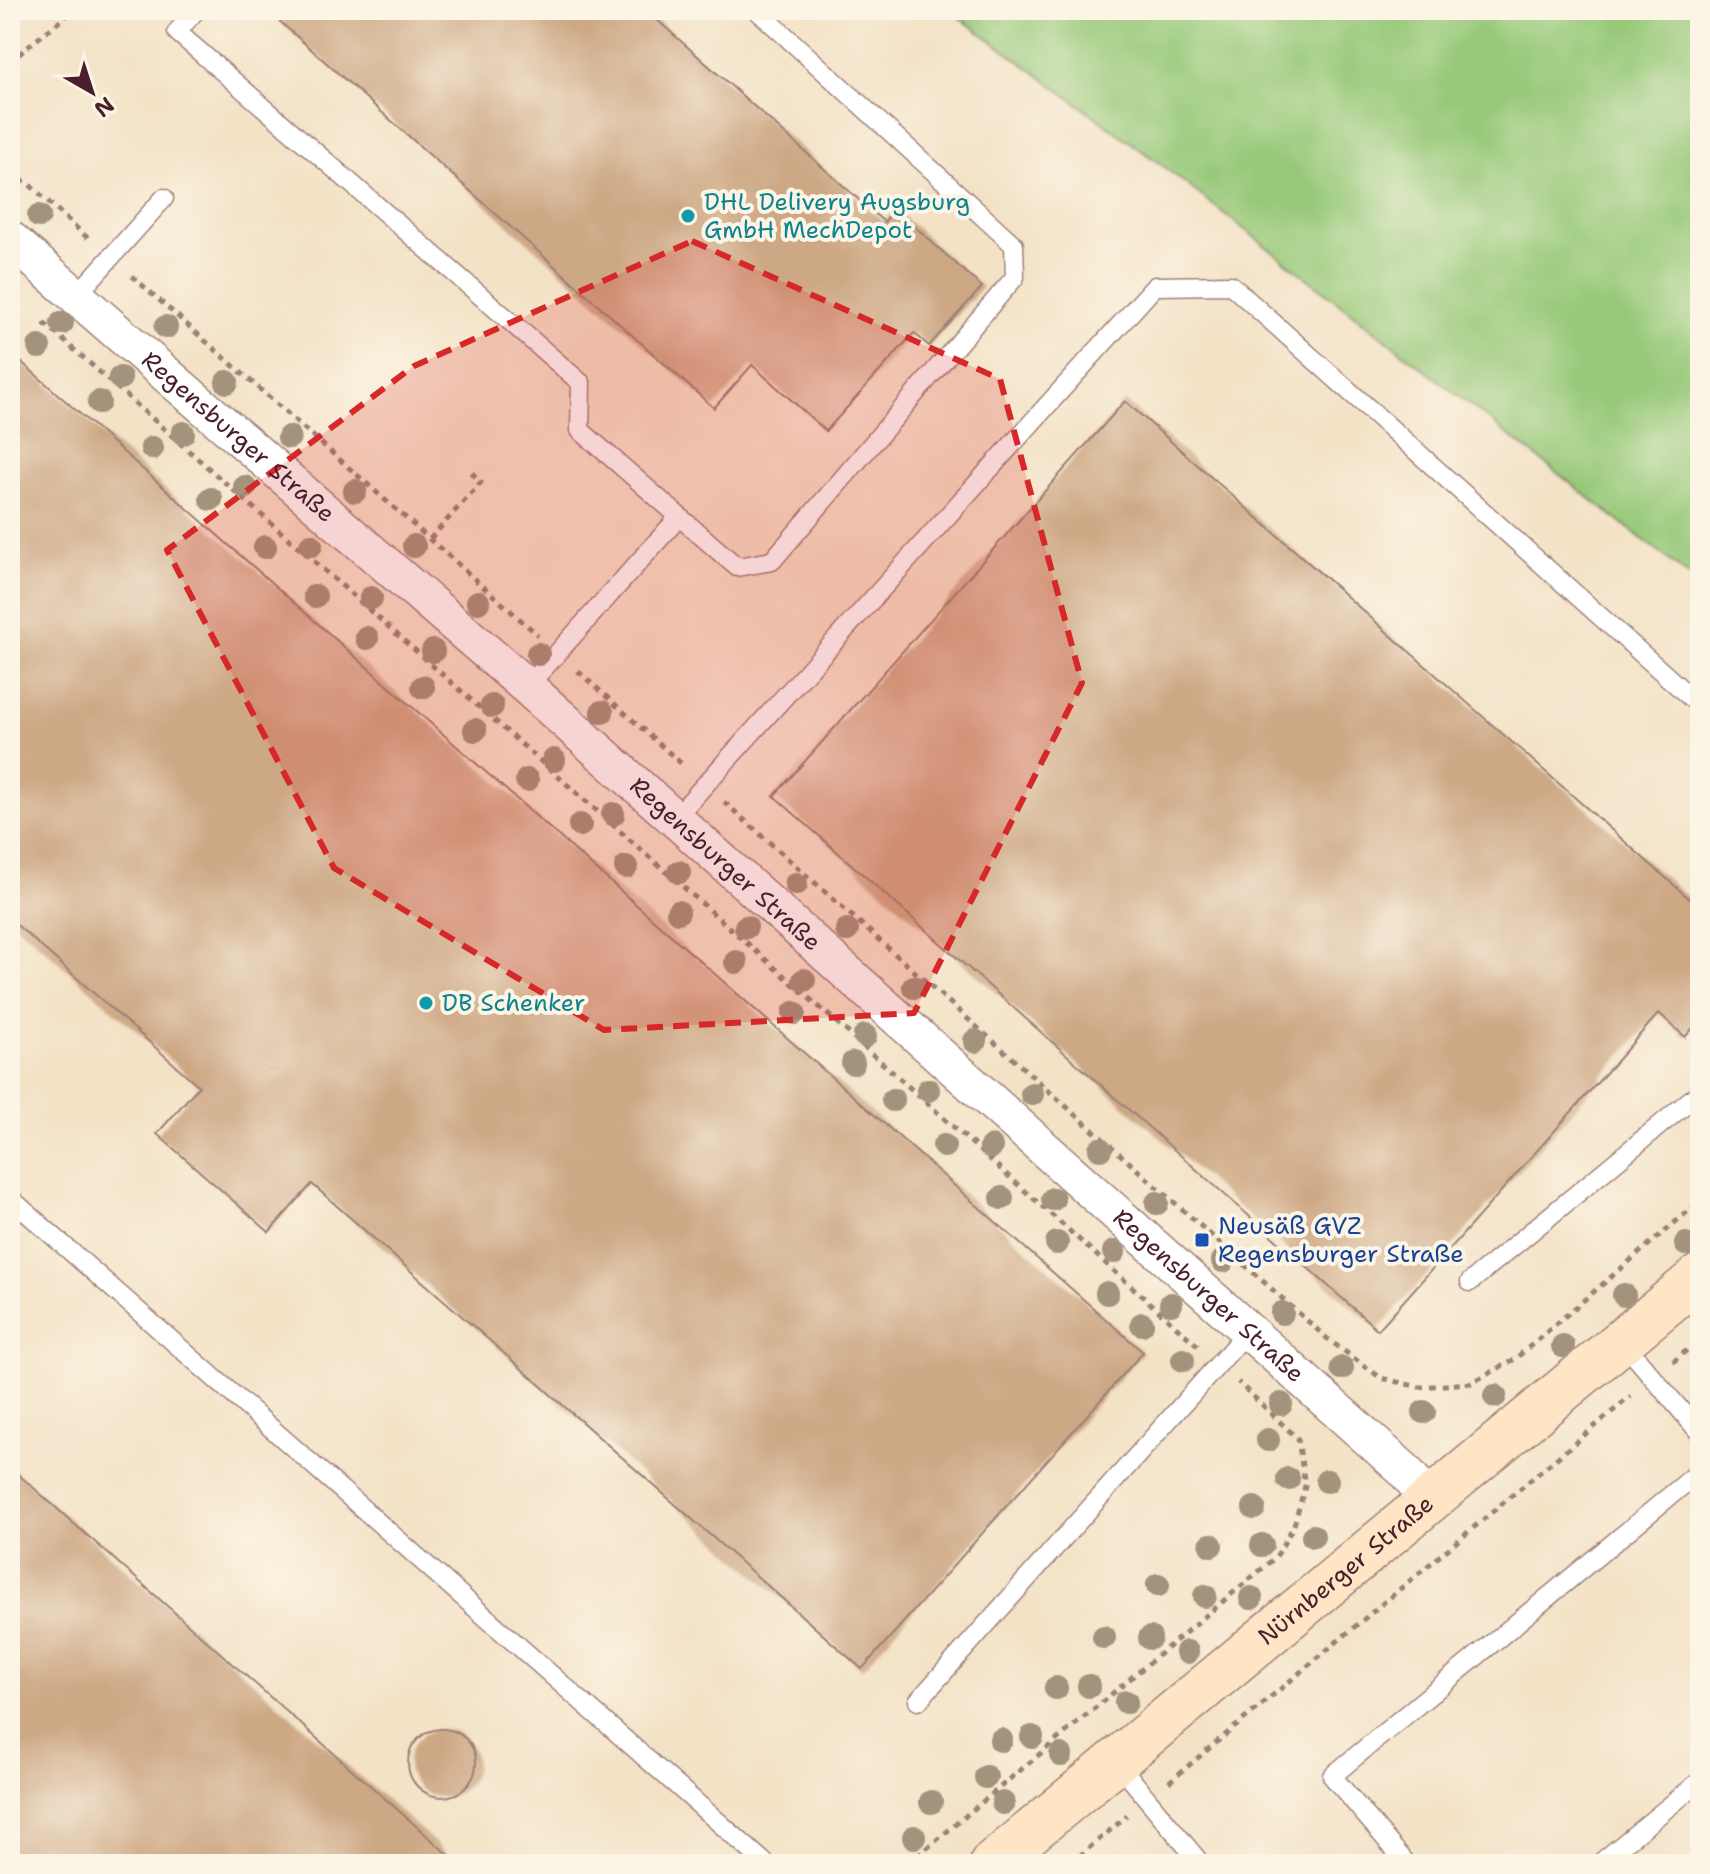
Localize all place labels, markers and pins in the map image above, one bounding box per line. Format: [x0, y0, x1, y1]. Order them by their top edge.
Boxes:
place label: DHL Delivery Augsburg GmbH MechDepot [704, 186, 970, 246]
marker: DHL Delivery Augsburg GmbH MechDepot [679, 207, 697, 225]
place label: DB Schenker [442, 987, 585, 1019]
marker: DB Schenker [417, 994, 435, 1012]
place label: Neusäß GVZ Regensburger Straße [1218, 1210, 1464, 1270]
marker: Neusäß GVZ Regensburger Straße [1193, 1231, 1211, 1249]

